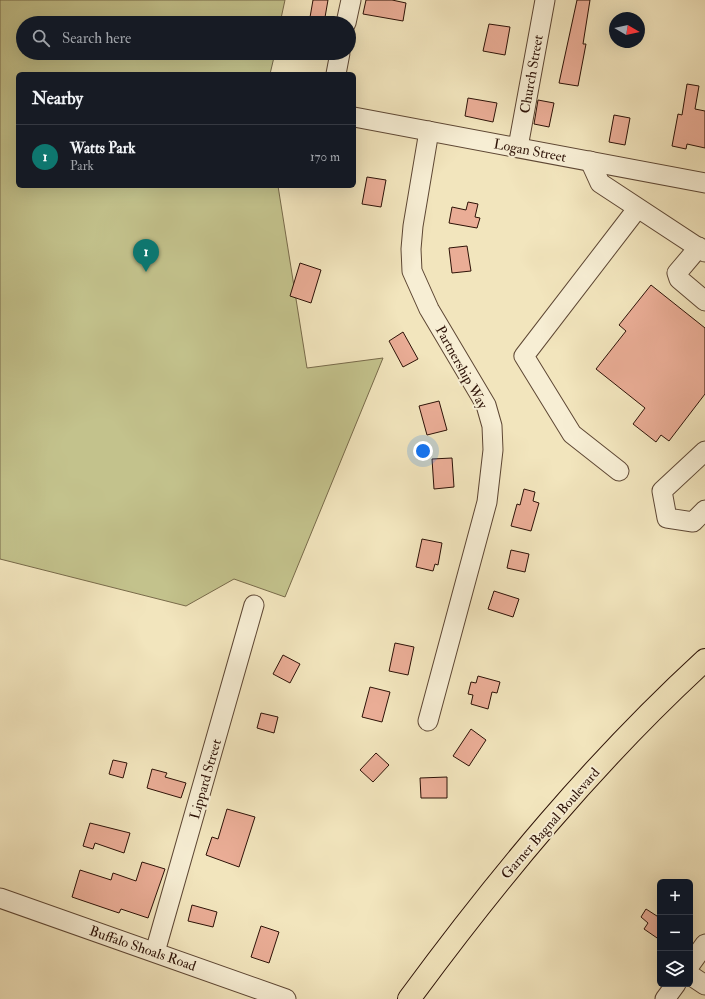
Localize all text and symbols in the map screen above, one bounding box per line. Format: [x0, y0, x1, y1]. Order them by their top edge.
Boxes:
north arrow [609, 12, 645, 48]
search box [16, 16, 356, 60]
icon: search [30, 27, 52, 49]
text: Search here [62, 29, 131, 48]
street label: Church Street [516, 33, 547, 115]
text: Nearby [32, 88, 83, 109]
street label: Logan Street [492, 135, 568, 166]
text: Watts Park [70, 139, 135, 158]
text: 1 [43, 149, 47, 165]
text: 170 m [310, 149, 340, 165]
text: Park [70, 158, 94, 174]
pin: 1 [133, 239, 159, 272]
street label: Partnership Way [431, 323, 492, 413]
your location [413, 441, 433, 461]
street label: Lippard Street [186, 737, 226, 821]
street label: Garner Bagnal Boulevard [498, 764, 603, 882]
map controls [657, 879, 693, 987]
button: + [657, 879, 693, 915]
button: − [657, 915, 693, 951]
street label: Buffalo Shoals Road [87, 922, 198, 975]
button: layers [657, 951, 693, 987]

